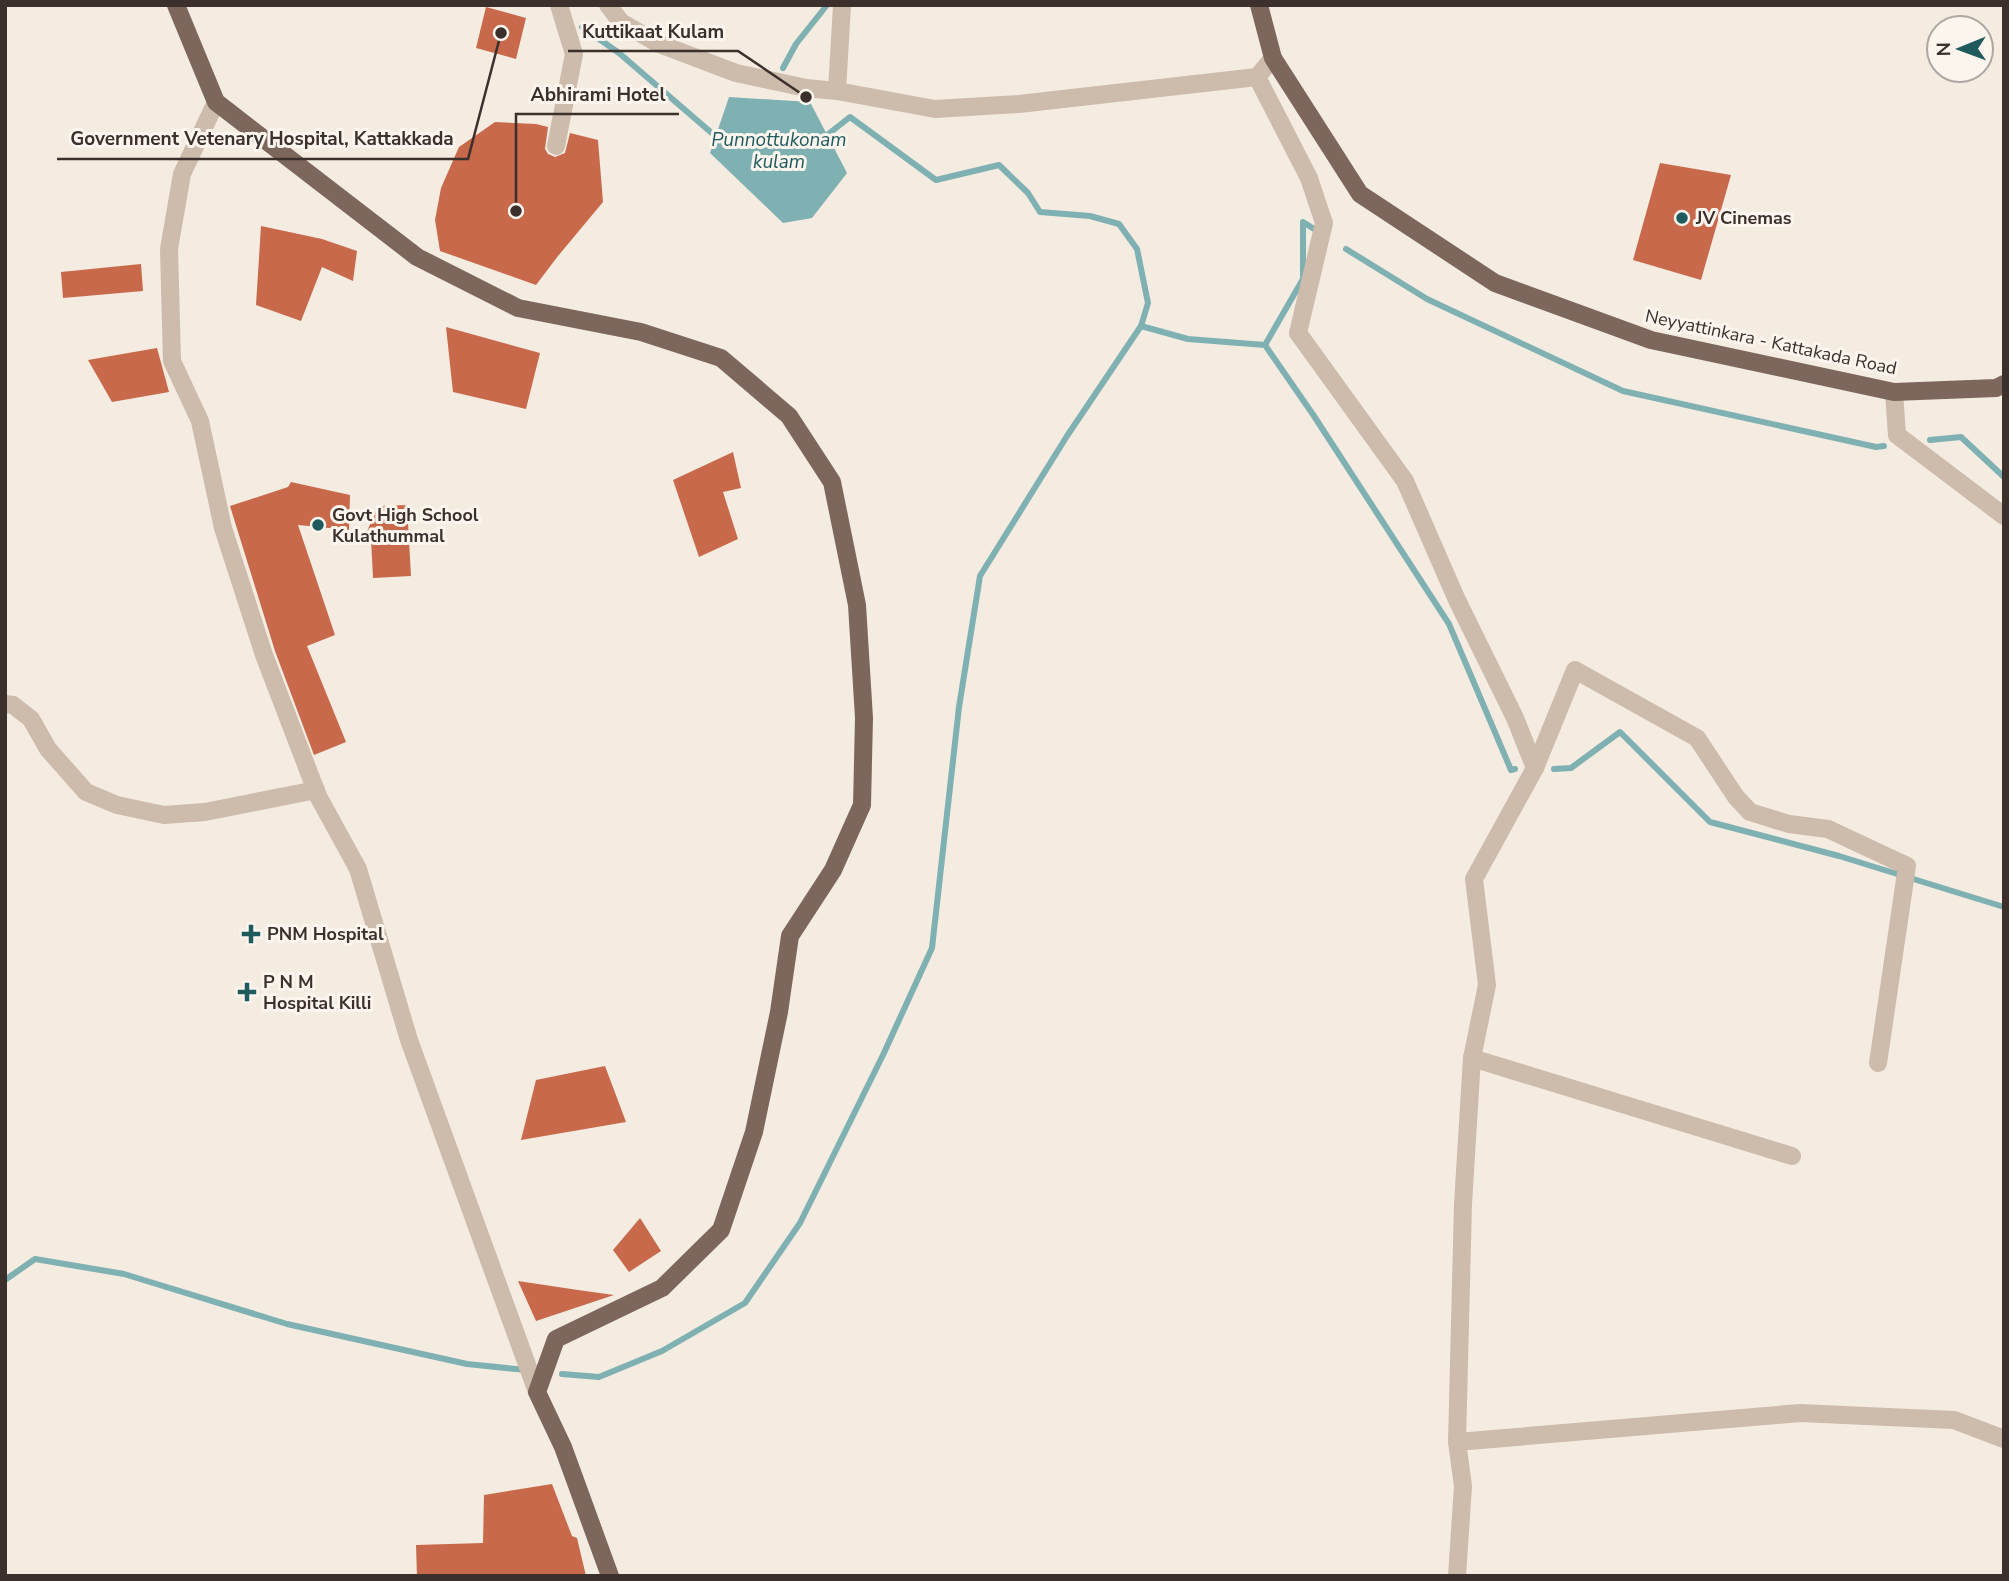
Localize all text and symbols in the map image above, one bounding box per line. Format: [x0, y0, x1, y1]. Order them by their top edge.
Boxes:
callout: Kuttikaat Kulam [568, 11, 738, 51]
north arrow [1925, 14, 1995, 84]
text: Kuttikaat Kulam [582, 19, 724, 45]
text: N [1931, 42, 1957, 57]
callout: Abhirami Hotel [516, 74, 679, 114]
text: Abhirami Hotel [531, 82, 665, 108]
callout: Government Vetenary Hospital, Kattakkada [57, 119, 468, 159]
text: Government Vetenary Hospital, Kattakkada [70, 126, 454, 152]
water label: Punnottukonam kulam [711, 127, 847, 175]
place label: JV Cinemas [1695, 206, 1792, 230]
marker: JV Cinemas [1674, 210, 1690, 226]
street label: Neyyattinkara - Kattakada Road [1643, 304, 1899, 380]
place label: Govt High School Kulathummal [332, 503, 479, 548]
marker: Govt High School Kulathummal [310, 517, 326, 533]
place label: PNM Hospital [267, 922, 384, 946]
marker: PNM Hospital [241, 924, 261, 944]
place label: P N M Hospital Killi [263, 970, 371, 1015]
marker: P N M Hospital Killi [237, 982, 257, 1002]

